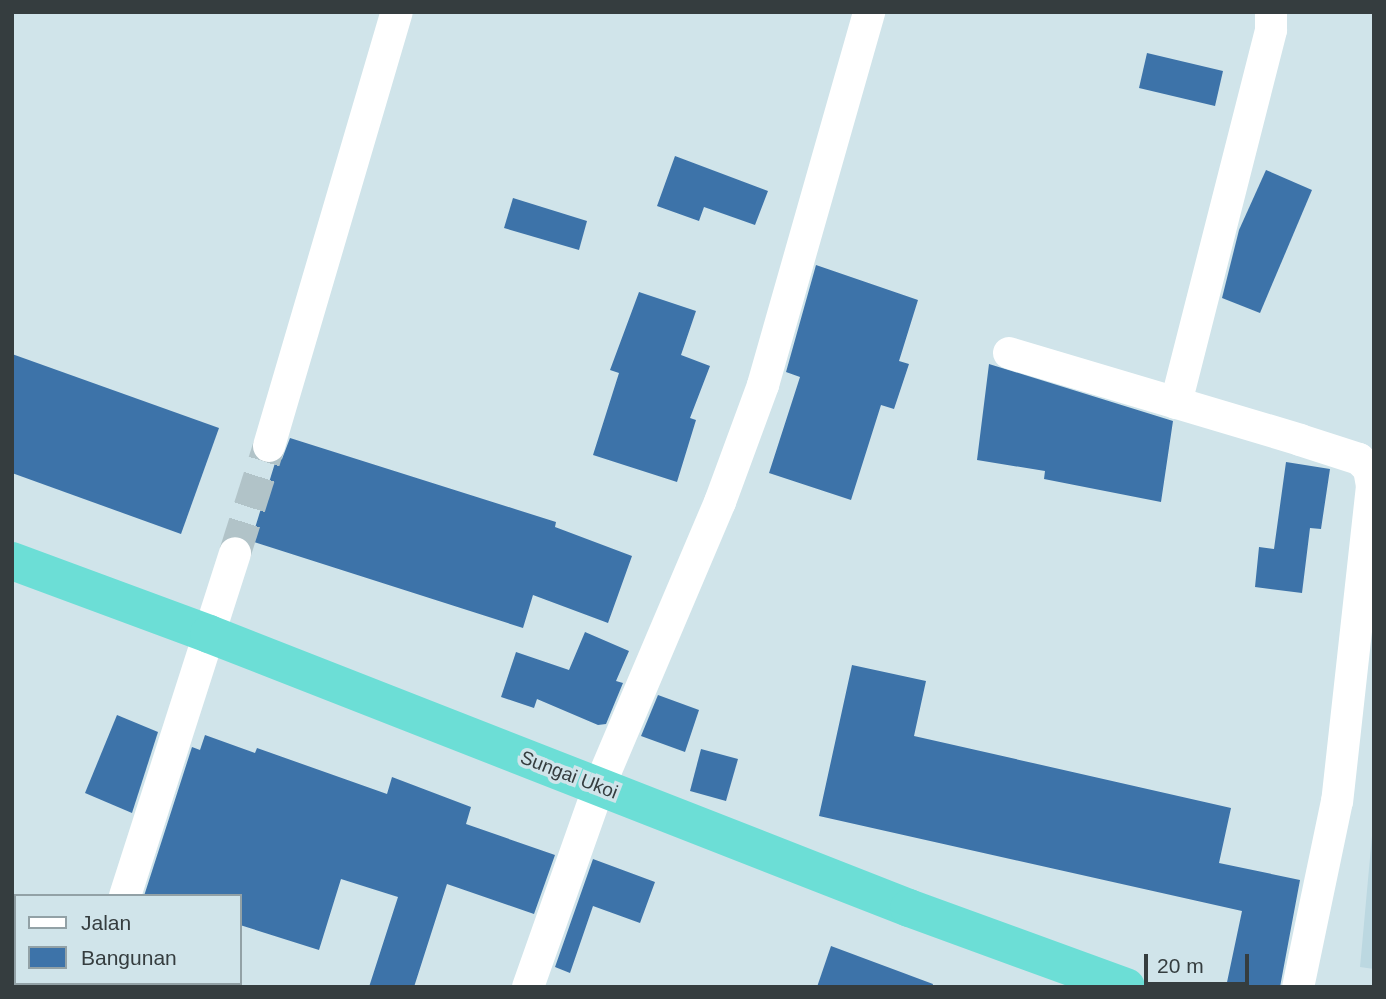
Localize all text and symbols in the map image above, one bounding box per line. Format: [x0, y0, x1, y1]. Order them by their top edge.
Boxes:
street label: Sungai Ukoi [517, 746, 621, 804]
legend [14, 894, 242, 985]
text: Jalan [81, 911, 131, 934]
scale bar [1148, 940, 1253, 984]
text: Bangunan [81, 946, 177, 969]
text: 20 m [1157, 954, 1204, 977]

